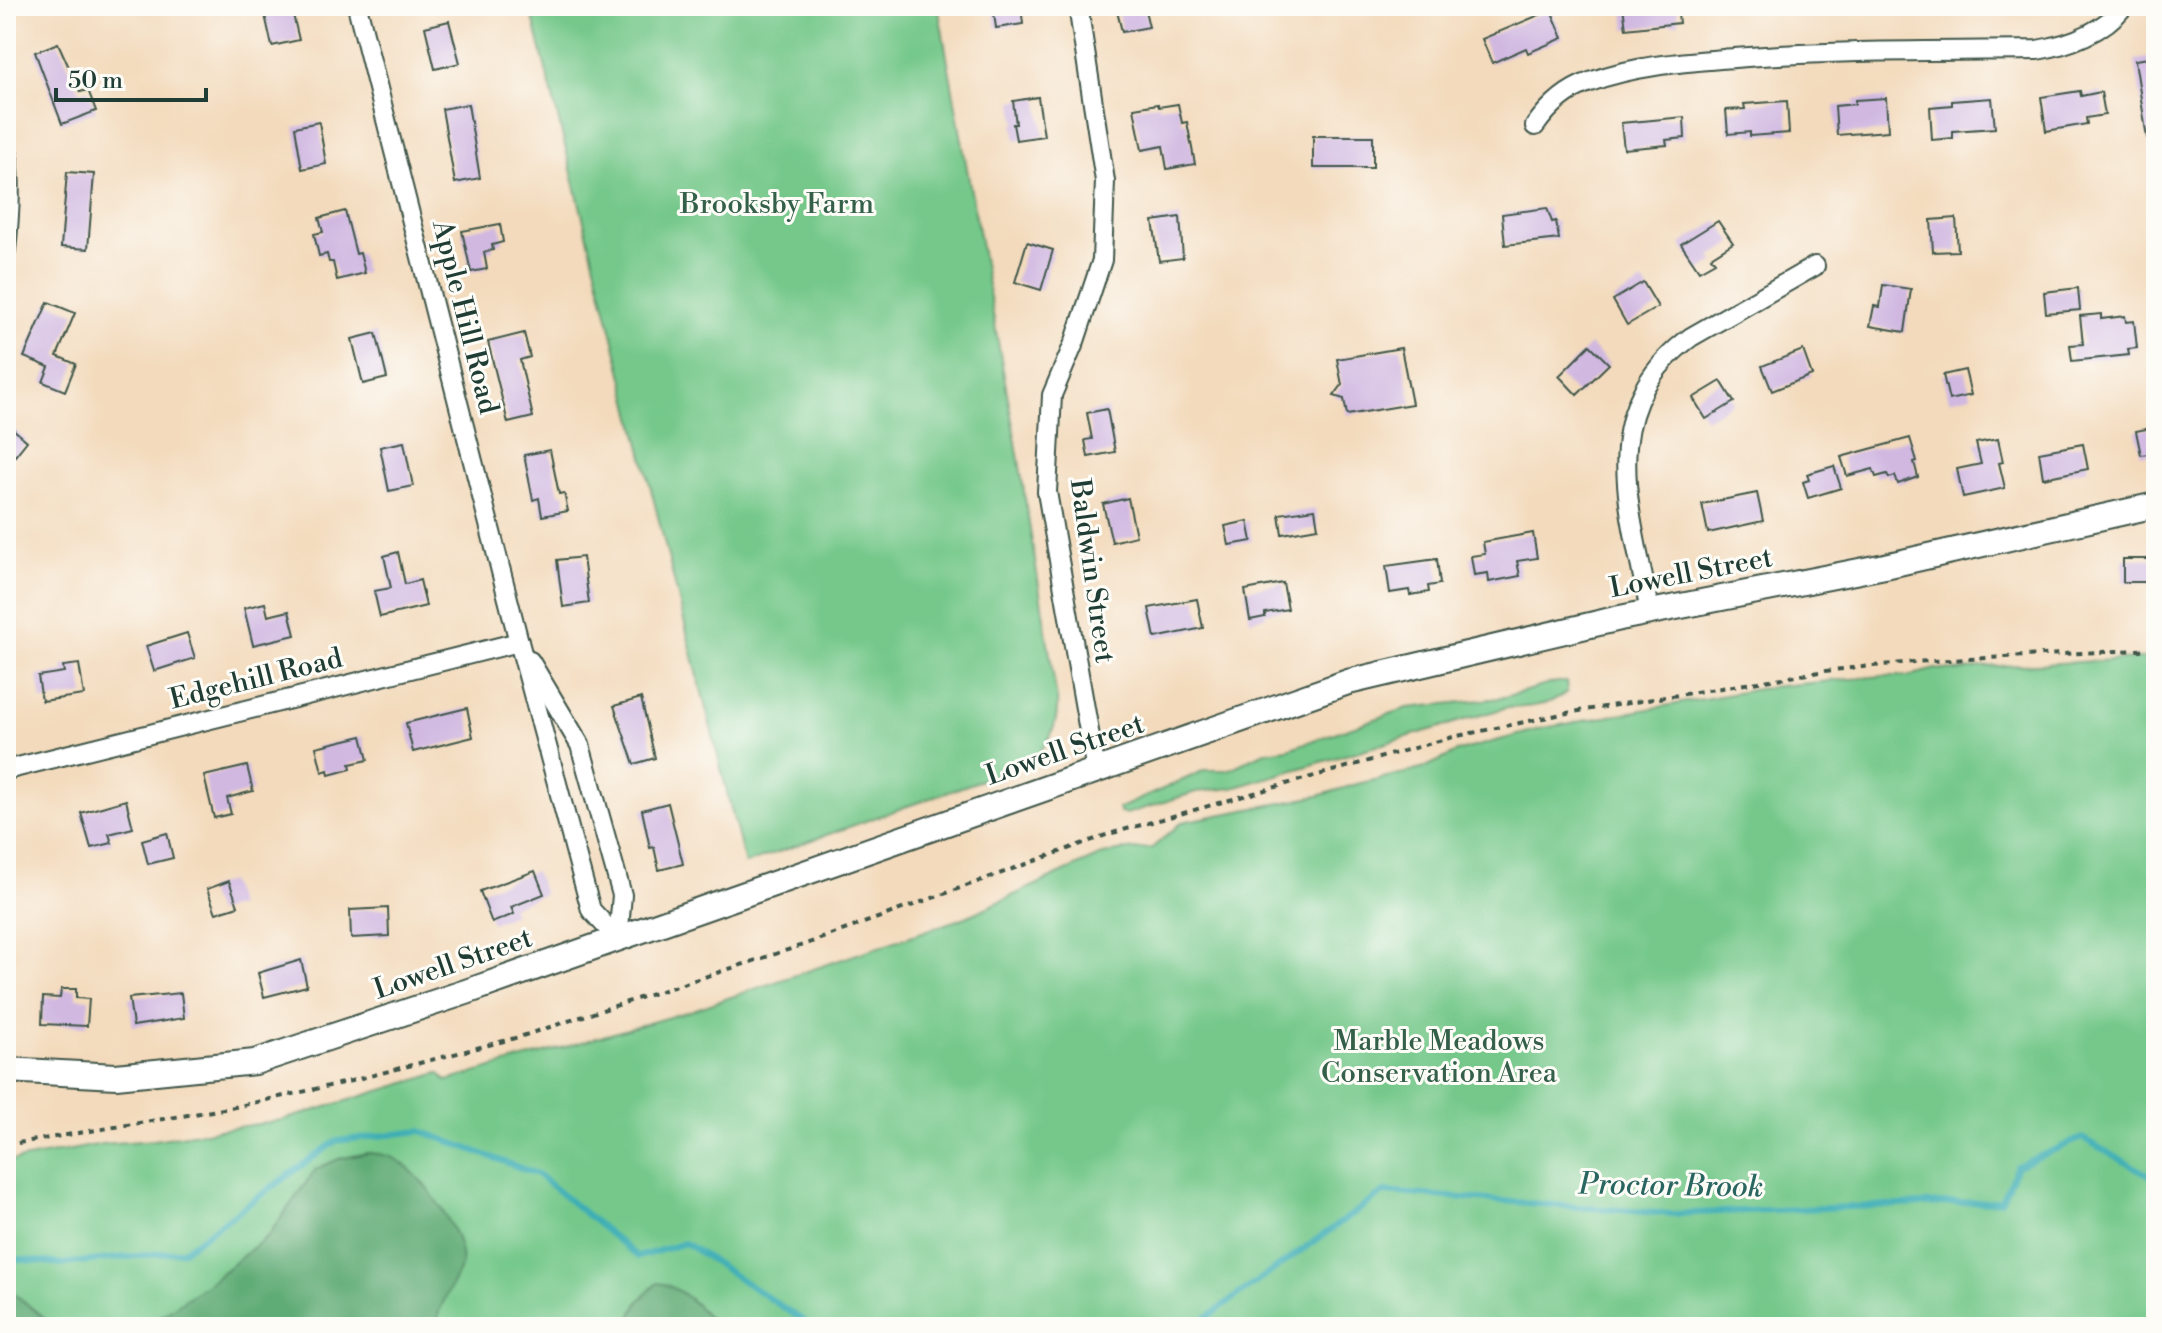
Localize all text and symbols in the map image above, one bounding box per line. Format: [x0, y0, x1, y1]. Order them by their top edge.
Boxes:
scale bar [56, 52, 206, 102]
text: 50 m [68, 66, 123, 96]
park label: Brooksby Farm [679, 187, 874, 222]
street label: Apple Hill Road [424, 215, 506, 418]
street label: Baldwin Street [1062, 476, 1122, 665]
street label: Lowell Street [1606, 540, 1776, 606]
street label: Edgehill Road [166, 641, 346, 717]
street label: Lowell Street [981, 706, 1149, 793]
street label: Lowell Street [369, 920, 537, 1007]
park label: Marble Meadows Conservation Area [1321, 1024, 1558, 1091]
water label: Proctor Brook [1577, 1165, 1764, 1207]

